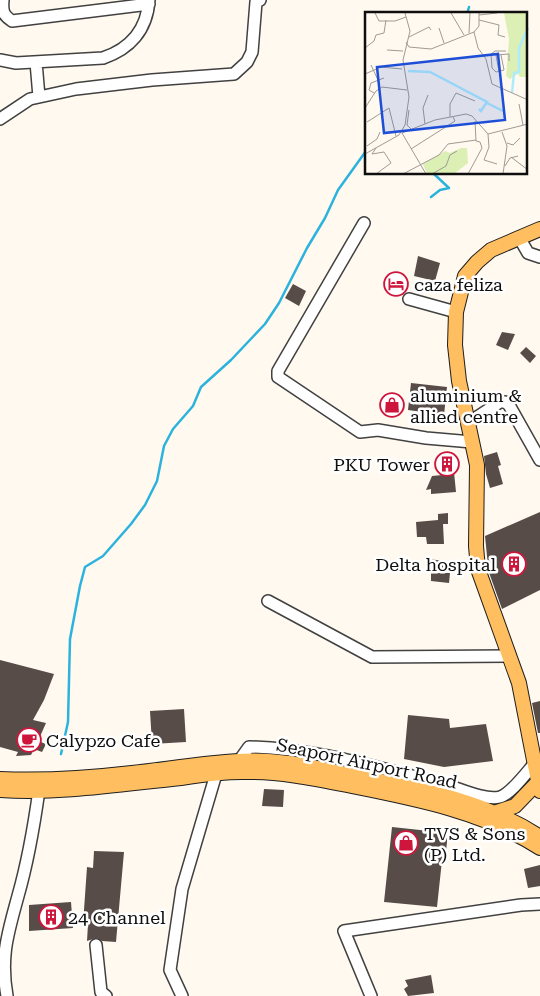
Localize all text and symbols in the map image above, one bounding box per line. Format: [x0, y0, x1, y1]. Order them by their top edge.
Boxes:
inset map [365, 12, 528, 175]
hotel icon: caza feliza [383, 271, 409, 297]
place label: caza feliza [414, 274, 503, 295]
place label: aluminium & allied centre [410, 385, 522, 427]
shop icon: aluminium & allied centre [379, 392, 405, 418]
building icon: PKU Tower [434, 451, 460, 477]
place label: PKU Tower [333, 454, 430, 475]
building icon: Delta hospital [501, 551, 527, 577]
place label: Delta hospital [375, 554, 496, 575]
cafe icon: Calypzo Cafe [16, 727, 42, 753]
place label: Calypzo Cafe [46, 730, 160, 751]
street label: Seaport Airport Road [275, 734, 460, 793]
place label: TVS & Sons (P) Ltd. [424, 823, 525, 865]
shop icon: TVS & Sons (P) Ltd. [393, 830, 419, 856]
building icon: 24 Channel [38, 904, 64, 930]
place label: 24 Channel [68, 907, 166, 928]

